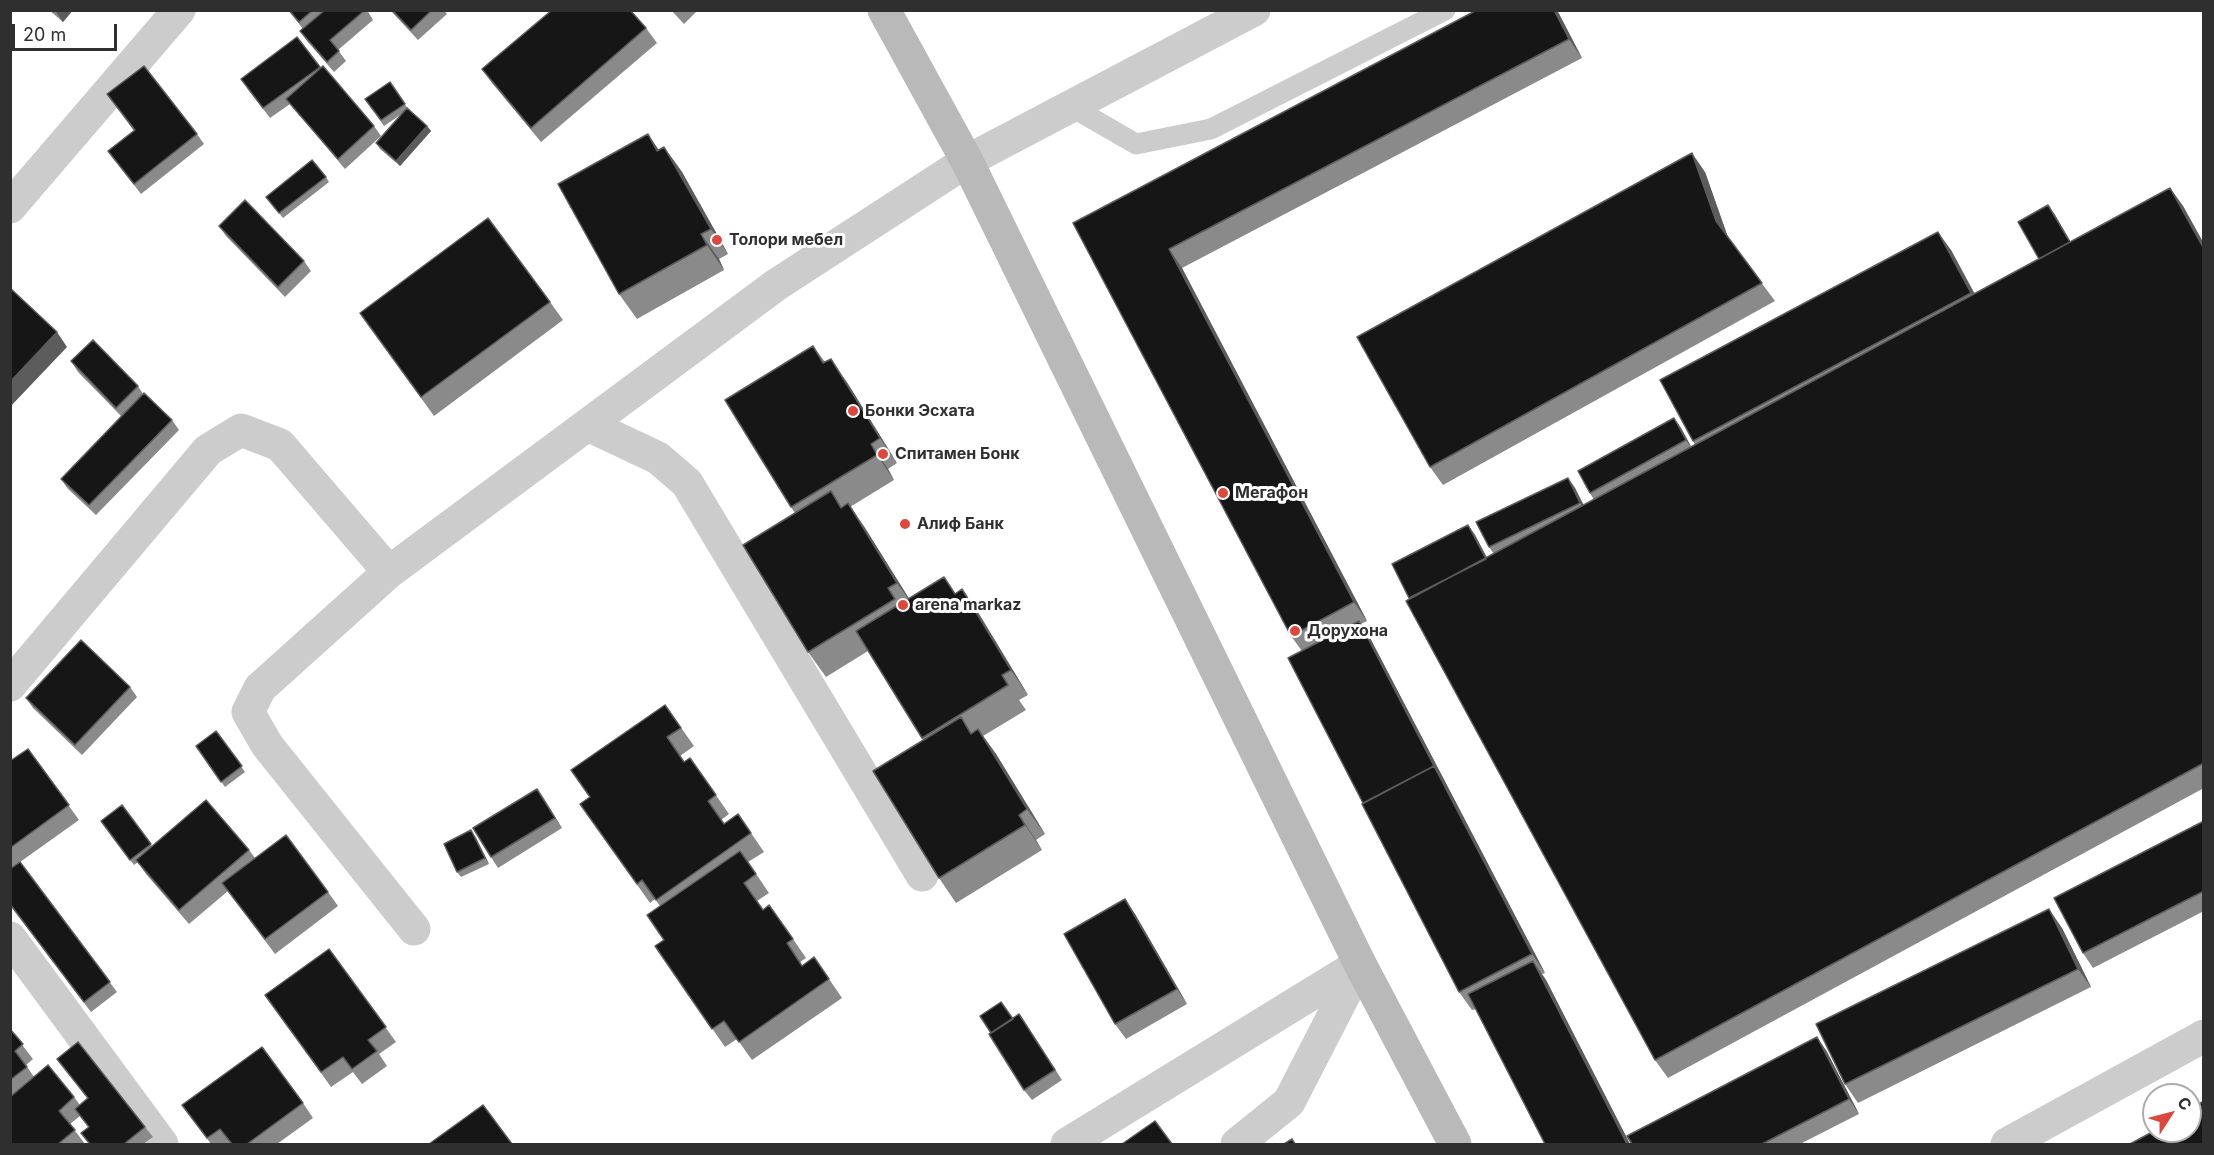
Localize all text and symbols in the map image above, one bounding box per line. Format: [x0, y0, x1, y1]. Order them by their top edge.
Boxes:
scale bar [15, 12, 120, 50]
text: 20 m [23, 24, 66, 45]
place label: Толори мебел [729, 230, 843, 250]
marker: Толори мебел [710, 233, 724, 247]
place label: Бонки Эсхата [865, 401, 975, 421]
marker: Бонки Эсхата [846, 404, 860, 418]
place label: Спитамен Бонк [895, 444, 1020, 464]
marker: Спитамен Бонк [876, 447, 890, 461]
place label: Мегафон [1235, 483, 1308, 503]
marker: Мегафон [1216, 486, 1230, 500]
place label: Алиф Банк [917, 514, 1004, 534]
marker: Алиф Банк [898, 517, 912, 531]
place label: arena markaz [915, 595, 1021, 615]
marker: arena markaz [896, 598, 910, 612]
place label: Дорухона [1307, 621, 1388, 641]
marker: Дорухона [1288, 624, 1302, 638]
north arrow [2142, 1083, 2202, 1143]
text: С [2173, 1093, 2197, 1114]

